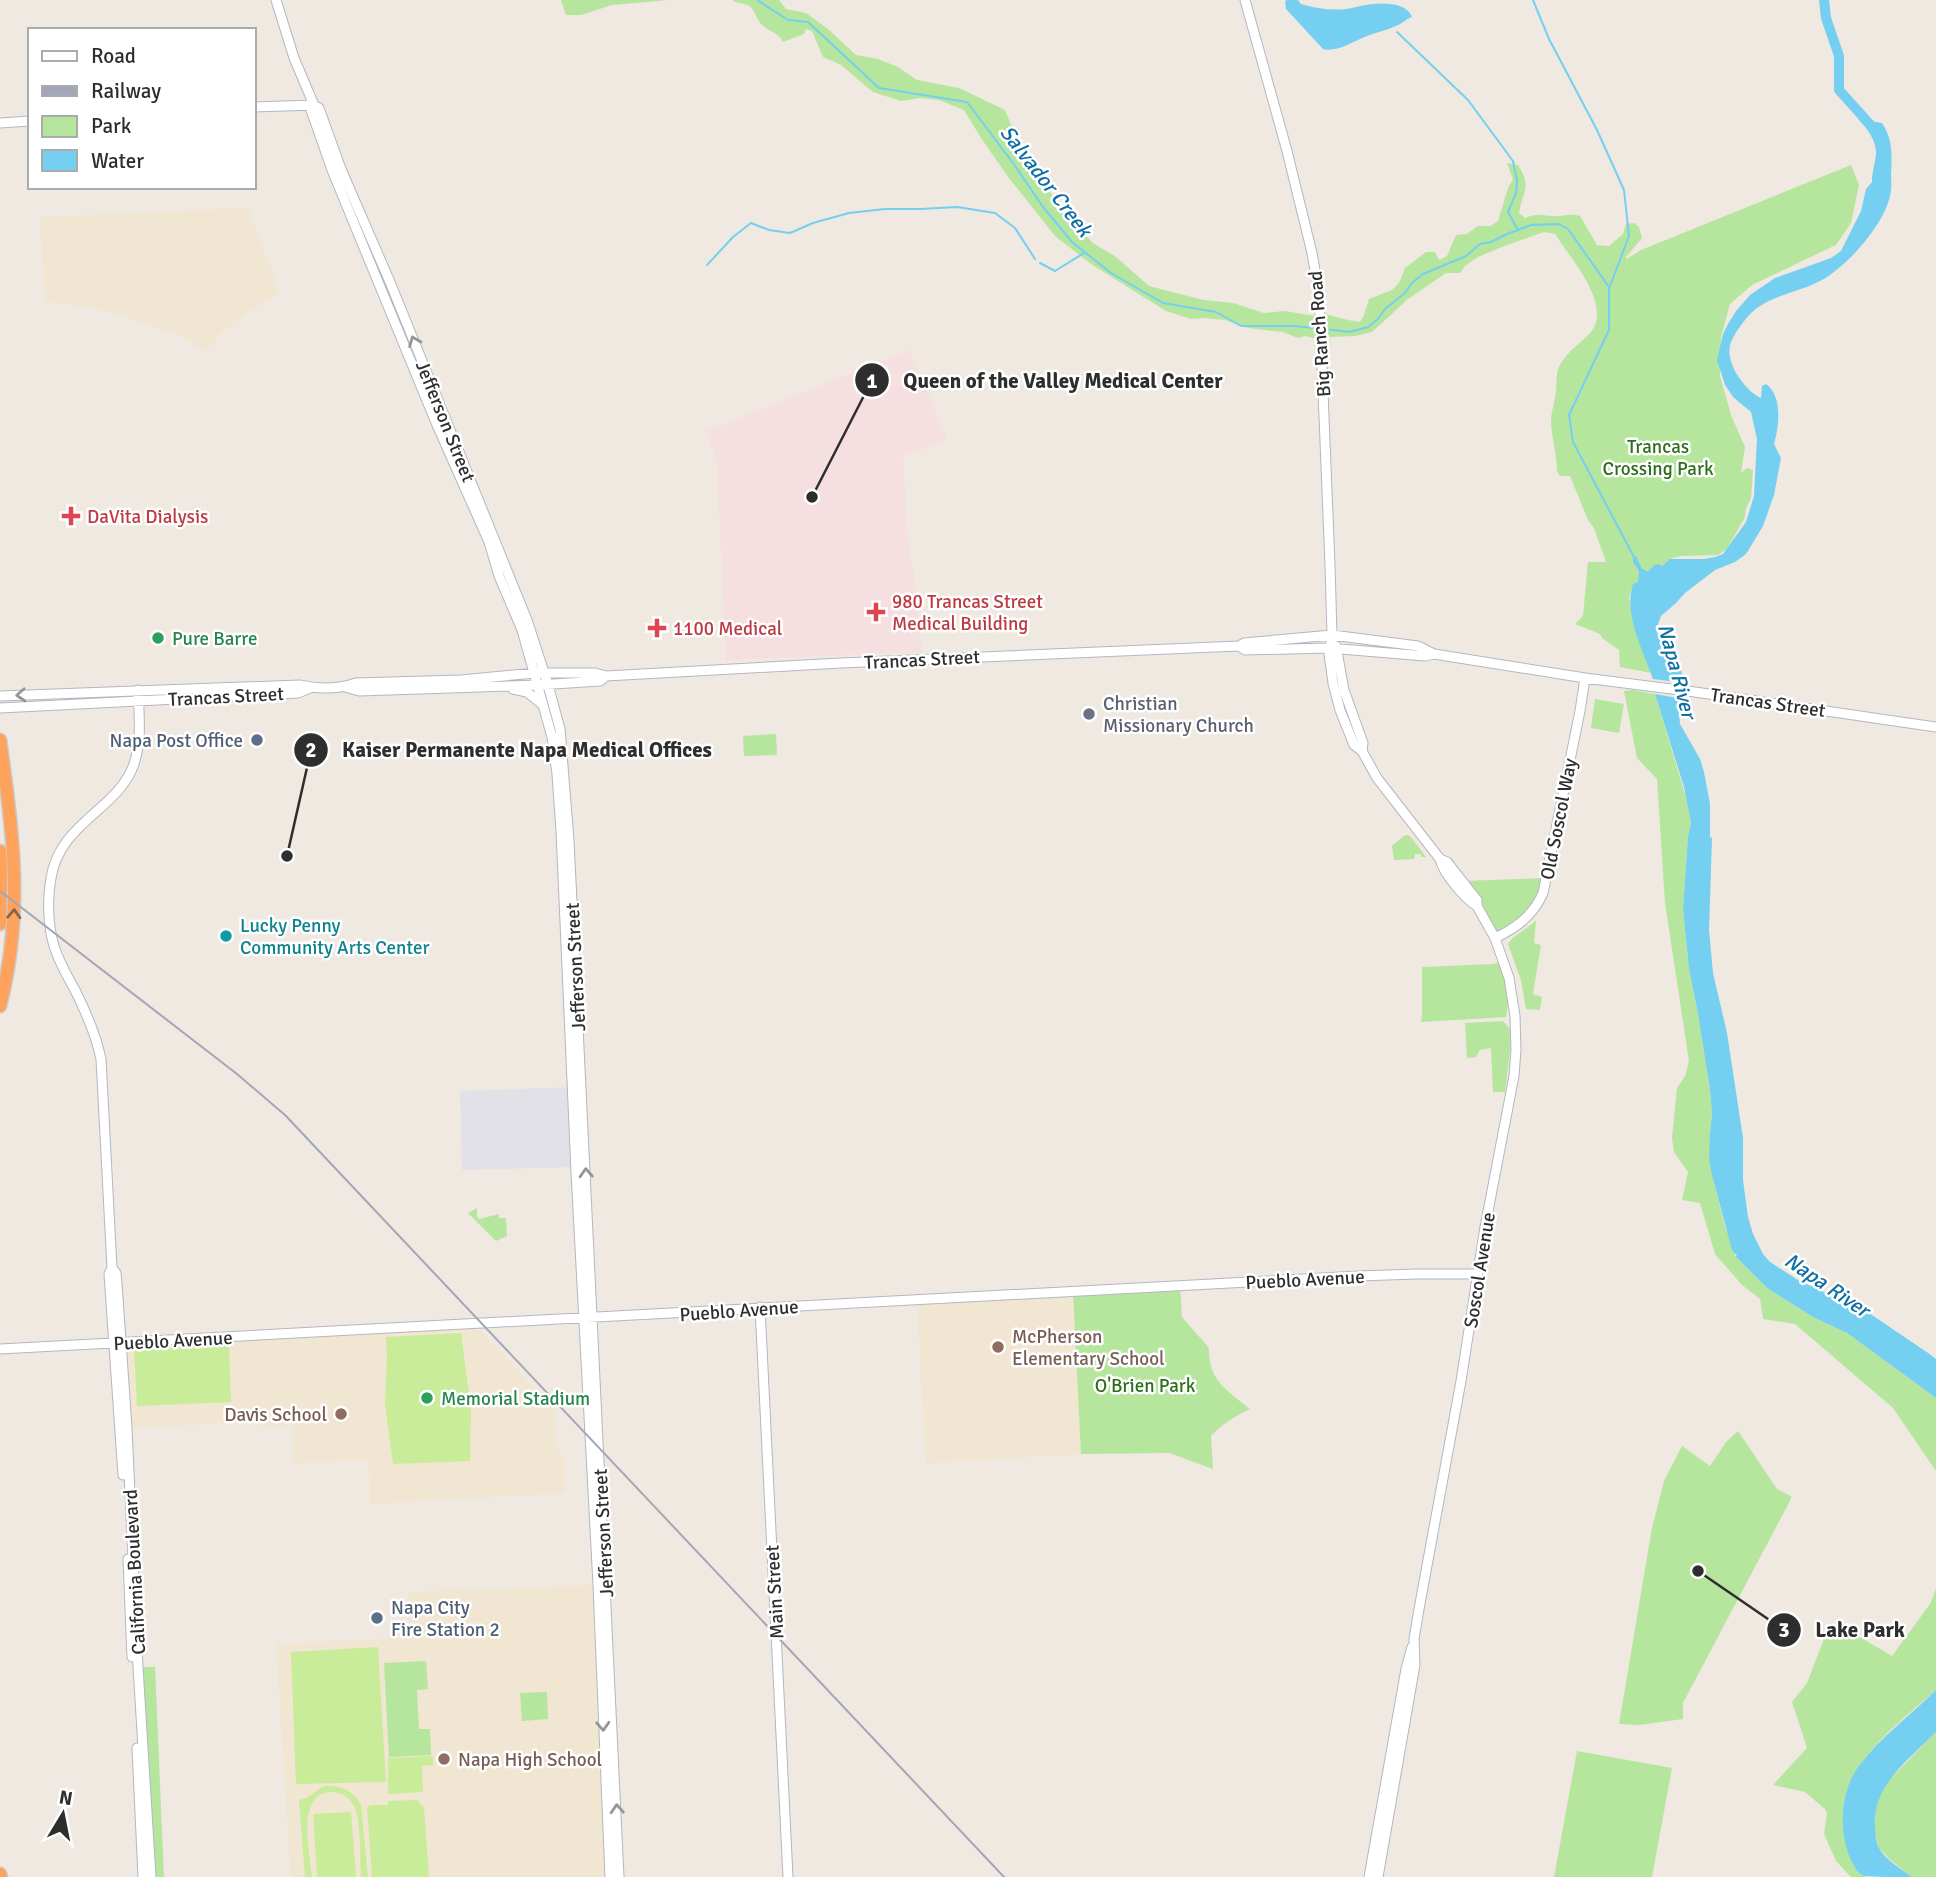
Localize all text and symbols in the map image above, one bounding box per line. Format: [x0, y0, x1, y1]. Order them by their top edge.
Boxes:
legend [28, 28, 256, 189]
text: Road [91, 43, 136, 69]
text: Railway [91, 78, 161, 104]
text: Park [91, 113, 132, 139]
water label: Salvador Creek [994, 120, 1099, 244]
text: Water [91, 148, 144, 174]
street label: Big Ranch Road [1304, 270, 1336, 398]
one-way arrow [408, 336, 422, 348]
street label: Jefferson Street [410, 357, 480, 486]
callout: Queen of the Valley Medical Center [855, 359, 1237, 401]
text: 1 [866, 368, 878, 394]
text: Queen of the Valley Medical Center [903, 368, 1223, 394]
park label: Trancas Crossing Park [1603, 435, 1714, 481]
place label: DaVita Dialysis [87, 505, 208, 529]
marker: DaVita Dialysis [61, 506, 81, 526]
place label: 980 Trancas Street Medical Building [892, 590, 1043, 636]
marker: 980 Trancas Street Medical Building [866, 602, 886, 622]
place label: 1100 Medical [673, 617, 782, 641]
marker: 1100 Medical [647, 618, 667, 638]
water label: Napa River [1652, 621, 1703, 724]
place label: Pure Barre [172, 627, 258, 651]
marker: Pure Barre [150, 630, 166, 646]
street label: Trancas Street [864, 645, 981, 675]
street label: Trancas Street [168, 682, 285, 712]
street label: Trancas Street [1709, 683, 1827, 723]
one-way arrow [15, 688, 26, 703]
place label: Christian Missionary Church [1103, 692, 1254, 738]
marker: Christian Missionary Church [1081, 706, 1097, 722]
place label: Napa Post Office [110, 729, 243, 753]
callout: Kaiser Permanente Napa Medical Offices [293, 729, 726, 771]
marker: Napa Post Office [249, 732, 265, 748]
text: 2 [305, 737, 317, 763]
text: Kaiser Permanente Napa Medical Offices [342, 737, 712, 763]
street label: Old Soscol Way [1535, 756, 1583, 882]
street label: Jefferson Street [561, 902, 591, 1032]
one-way arrow [7, 909, 22, 920]
place label: Lucky Penny Community Arts Center [240, 914, 429, 960]
marker: Lucky Penny Community Arts Center [218, 928, 234, 944]
one-way arrow [579, 1168, 594, 1179]
street label: Soscol Avenue [1459, 1211, 1501, 1330]
water label: Napa River [1780, 1247, 1877, 1325]
street label: Pueblo Avenue [1245, 1265, 1365, 1295]
street label: Pueblo Avenue [679, 1295, 799, 1327]
place label: McPherson Elementary School [1012, 1325, 1165, 1371]
street label: Pueblo Avenue [113, 1326, 233, 1356]
marker: McPherson Elementary School [990, 1339, 1006, 1355]
park label: O'Brien Park [1095, 1374, 1196, 1398]
place label: Memorial Stadium [441, 1387, 590, 1411]
marker: Memorial Stadium [419, 1390, 435, 1406]
place label: Davis School [224, 1403, 327, 1427]
marker: Davis School [333, 1406, 349, 1422]
street label: Jefferson Street [589, 1468, 619, 1598]
street label: California Boulevard [119, 1489, 151, 1655]
street label: Main Street [761, 1544, 789, 1640]
place label: Napa City Fire Station 2 [391, 1596, 500, 1642]
callout: Lake Park [1766, 1609, 1919, 1651]
marker: Napa City Fire Station 2 [369, 1610, 385, 1626]
text: 3 [1778, 1617, 1790, 1643]
text: Lake Park [1815, 1617, 1905, 1643]
one-way arrow [595, 1721, 610, 1732]
place label: Napa High School [458, 1748, 602, 1772]
marker: Napa High School [436, 1751, 452, 1767]
north arrow [28, 1779, 98, 1849]
text: N [57, 1785, 74, 1811]
one-way arrow [609, 1803, 624, 1814]

